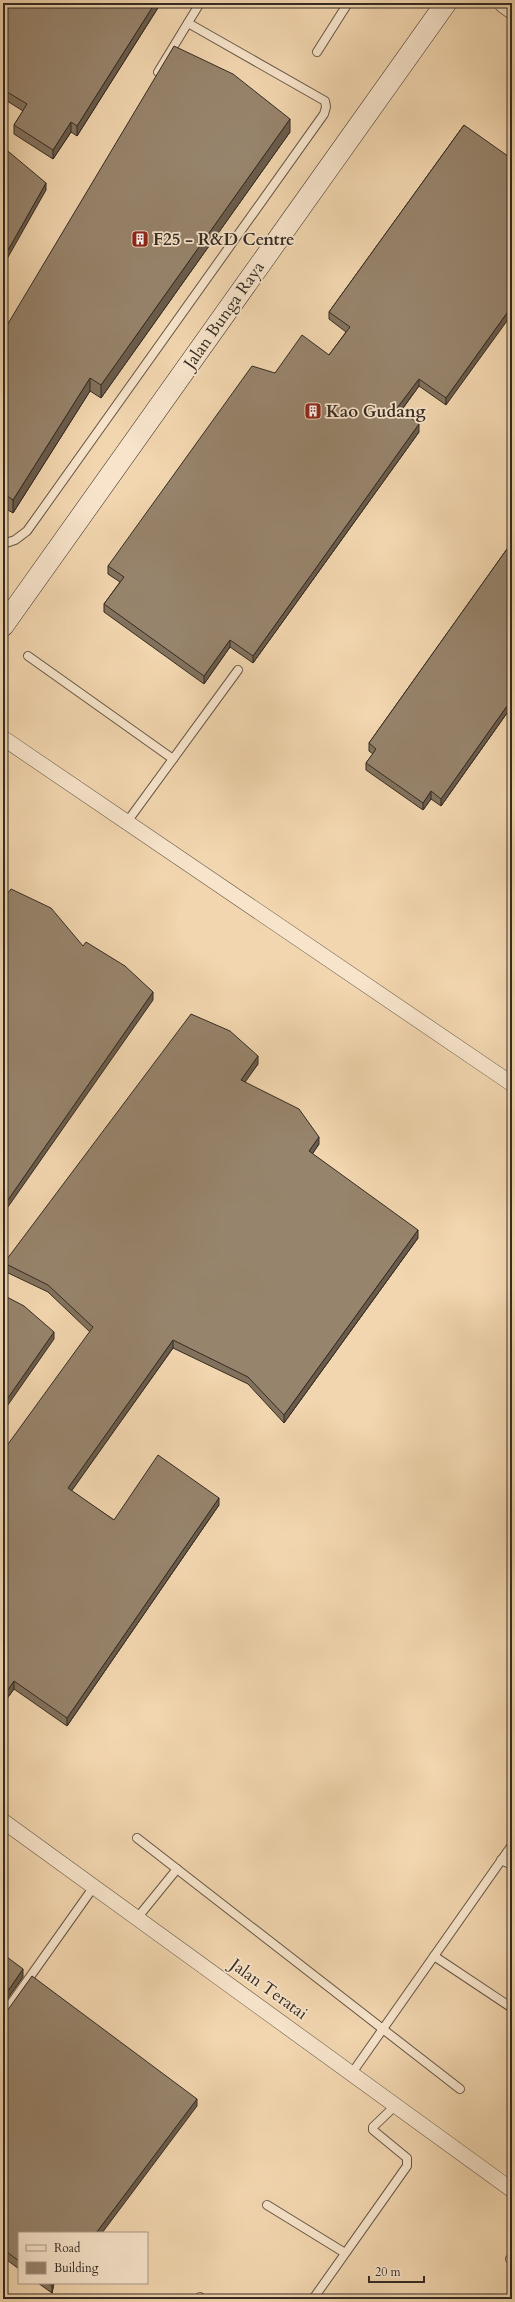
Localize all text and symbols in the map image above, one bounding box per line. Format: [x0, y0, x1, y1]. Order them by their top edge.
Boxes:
place label: F25 - R&D Centre [153, 228, 294, 251]
building icon: F25 - R&D Centre [130, 229, 150, 249]
street label: Jalan Bunga Raya [177, 256, 270, 376]
place label: Kao Gudang [326, 400, 427, 423]
building icon: Kao Gudang [303, 401, 323, 421]
street label: Jalan Teratai [223, 1951, 312, 2025]
legend [18, 2232, 148, 2284]
text: Road [54, 2240, 81, 2256]
scale bar [369, 2258, 424, 2284]
text: Building [54, 2260, 99, 2276]
text: 20 m [375, 2264, 402, 2280]

